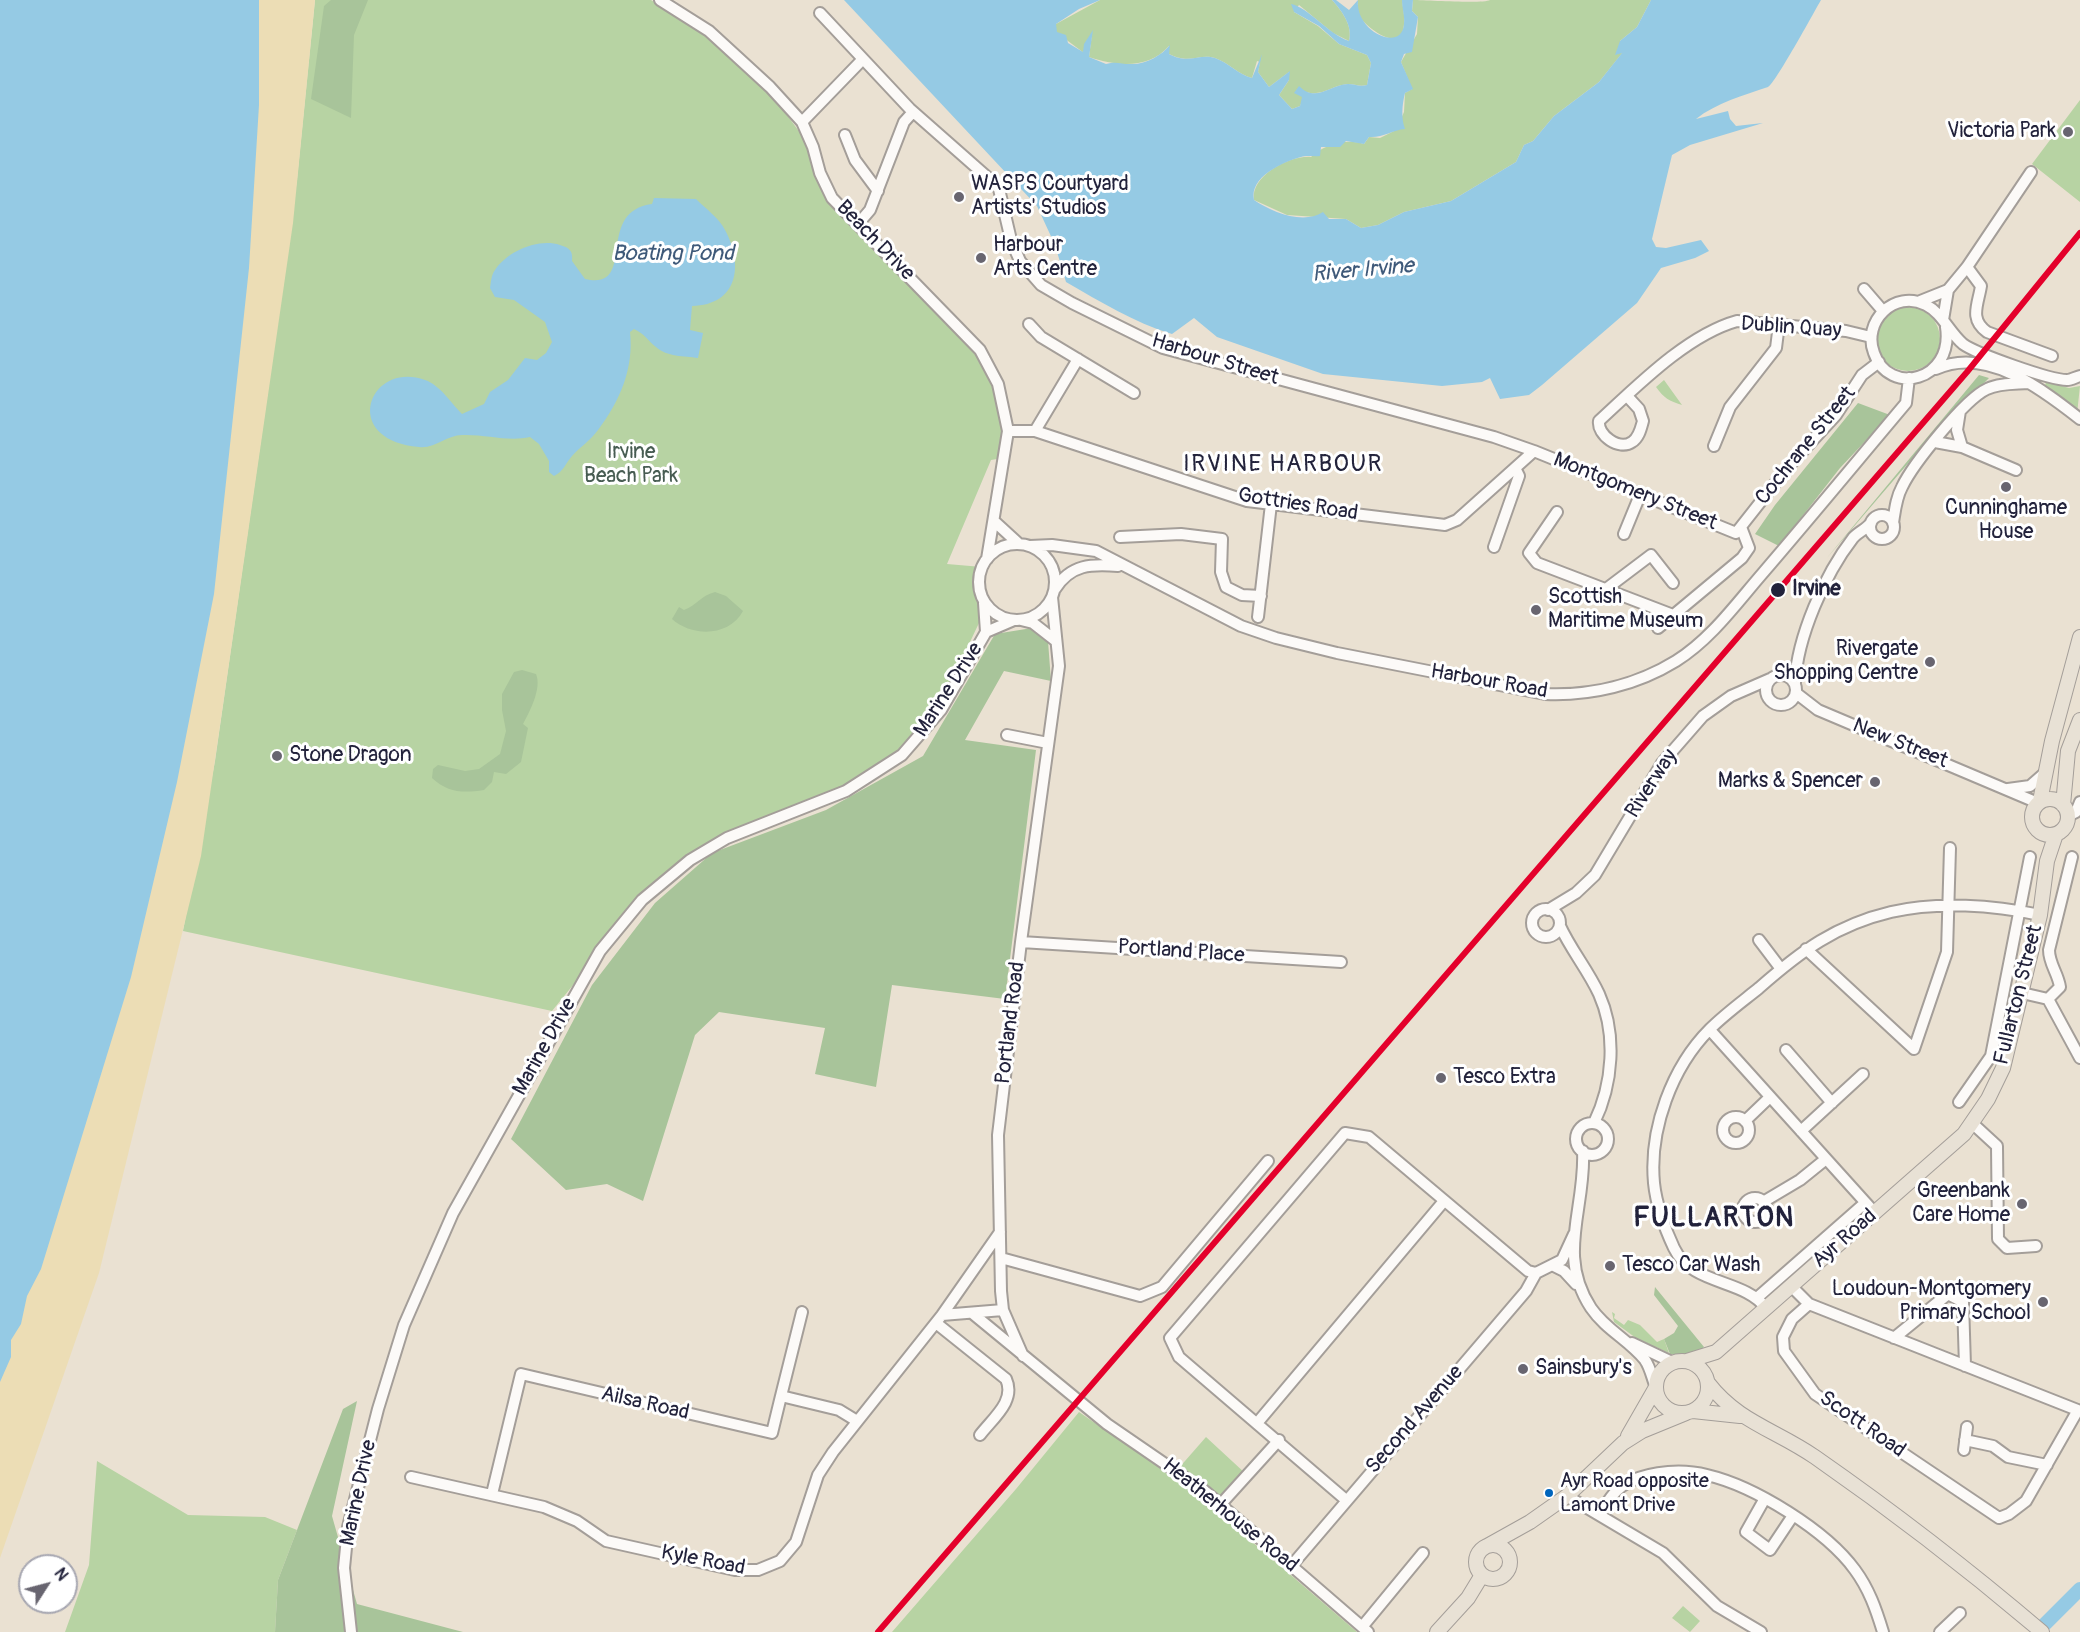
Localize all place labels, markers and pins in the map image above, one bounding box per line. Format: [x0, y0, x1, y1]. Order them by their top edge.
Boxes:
place label: Victoria Park [1947, 119, 2056, 145]
marker: Victoria Park [2061, 125, 2075, 139]
place label: WASPS Courtyard Artists' Studios [971, 172, 1129, 222]
marker: WASPS Courtyard Artists' Studios [952, 190, 966, 204]
place label: Harbour Arts Centre [993, 233, 1097, 283]
marker: Harbour Arts Centre [974, 251, 988, 265]
marker: Cunninghame House [1999, 480, 2013, 494]
place label: Cunninghame House [1945, 496, 2067, 546]
place label: Irvine [1792, 577, 1841, 603]
marker: Irvine [1769, 581, 1787, 599]
place label: Scottish Maritime Museum [1548, 585, 1703, 635]
marker: Scottish Maritime Museum [1529, 603, 1543, 617]
place label: Rivergate Shopping Centre [1774, 637, 1918, 687]
marker: Rivergate Shopping Centre [1923, 655, 1937, 669]
place label: Stone Dragon [289, 743, 412, 769]
marker: Stone Dragon [270, 749, 284, 763]
place label: Marks & Spencer [1718, 769, 1863, 795]
marker: Marks & Spencer [1868, 775, 1882, 789]
place label: Tesco Extra [1453, 1065, 1556, 1091]
marker: Tesco Extra [1434, 1071, 1448, 1085]
place label: Greenbank Care Home [1912, 1179, 2010, 1229]
marker: Greenbank Care Home [2015, 1197, 2029, 1211]
place label: Tesco Car Wash [1622, 1253, 1760, 1279]
marker: Tesco Car Wash [1603, 1259, 1617, 1273]
place label: Loudoun-Montgomery Primary School [1832, 1277, 2031, 1327]
marker: Loudoun-Montgomery Primary School [2036, 1295, 2050, 1309]
place label: Sainsbury's [1535, 1356, 1632, 1382]
marker: Sainsbury's [1516, 1362, 1530, 1376]
place label: Ayr Road opposite Lamont Drive [1560, 1470, 1709, 1517]
marker: Ayr Road opposite Lamont Drive [1543, 1487, 1555, 1499]

